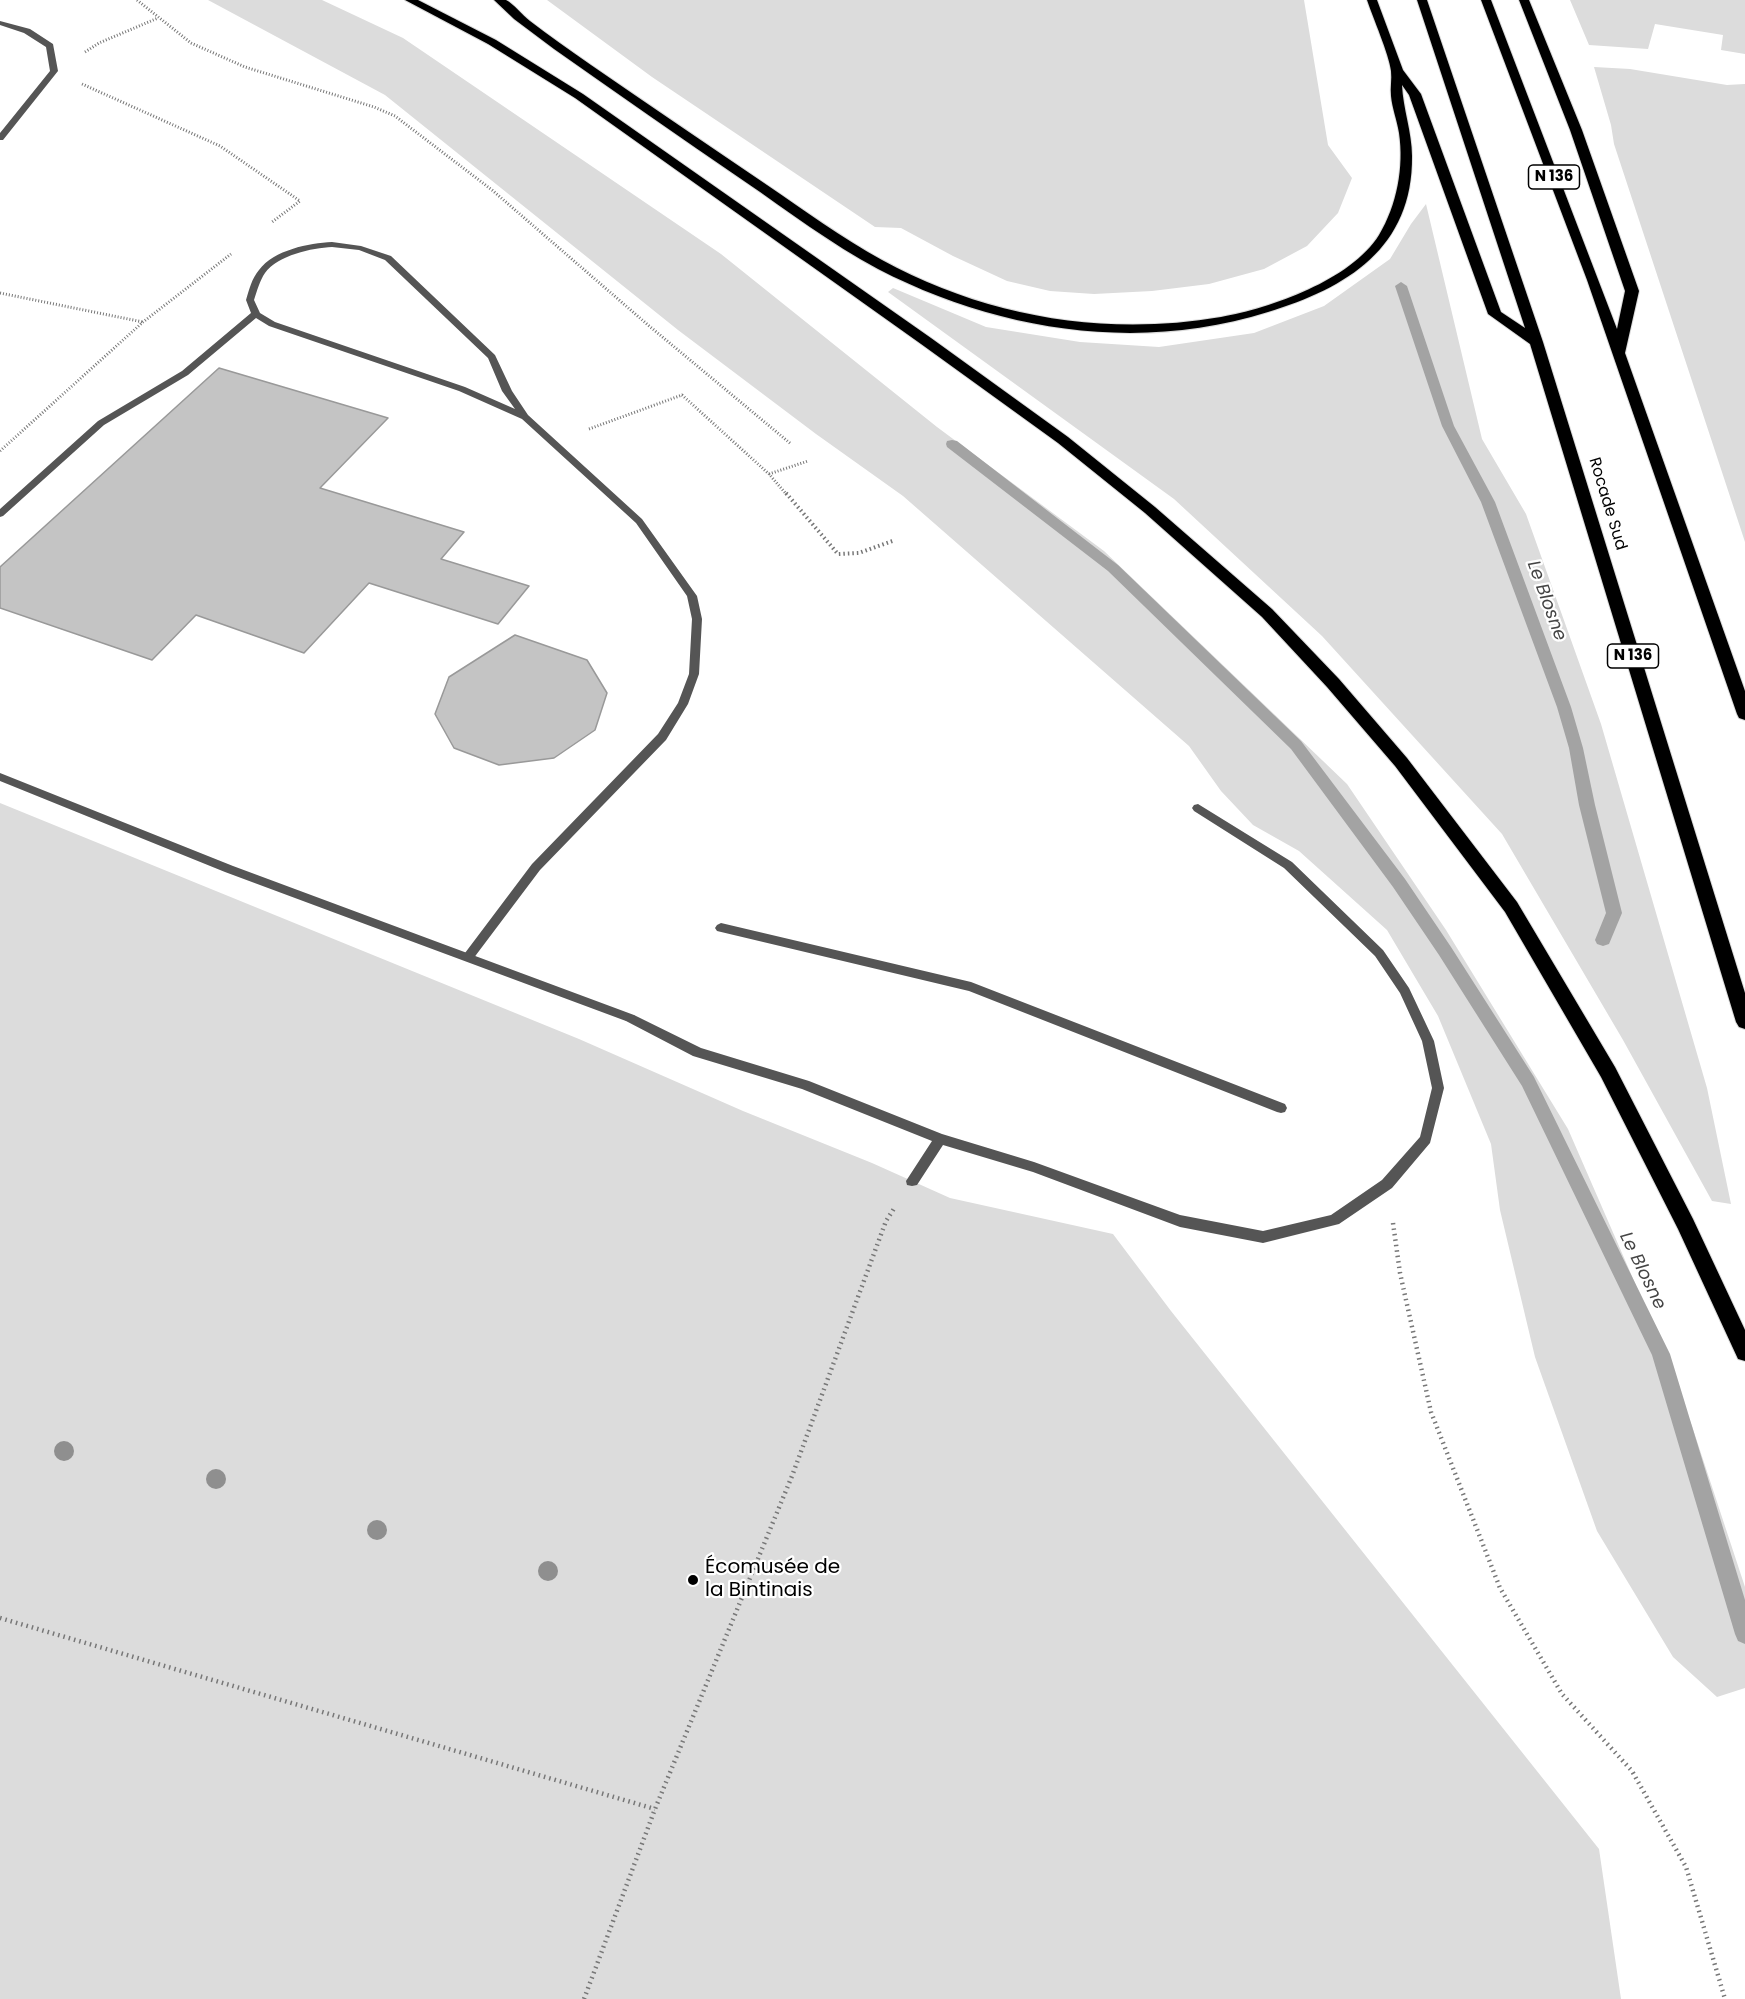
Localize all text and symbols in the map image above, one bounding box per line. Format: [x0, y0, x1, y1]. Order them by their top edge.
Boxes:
road number: N 136 [1528, 165, 1580, 189]
street label: Rocade Sud [1584, 455, 1630, 553]
water label: Le Blosne [1522, 558, 1570, 644]
road number: N 136 [1608, 644, 1658, 668]
water label: Le Blosne [1614, 1229, 1670, 1313]
place label: Écomusée de la Bintinais [705, 1556, 840, 1603]
marker: Écomusée de la Bintinais [686, 1573, 700, 1587]

